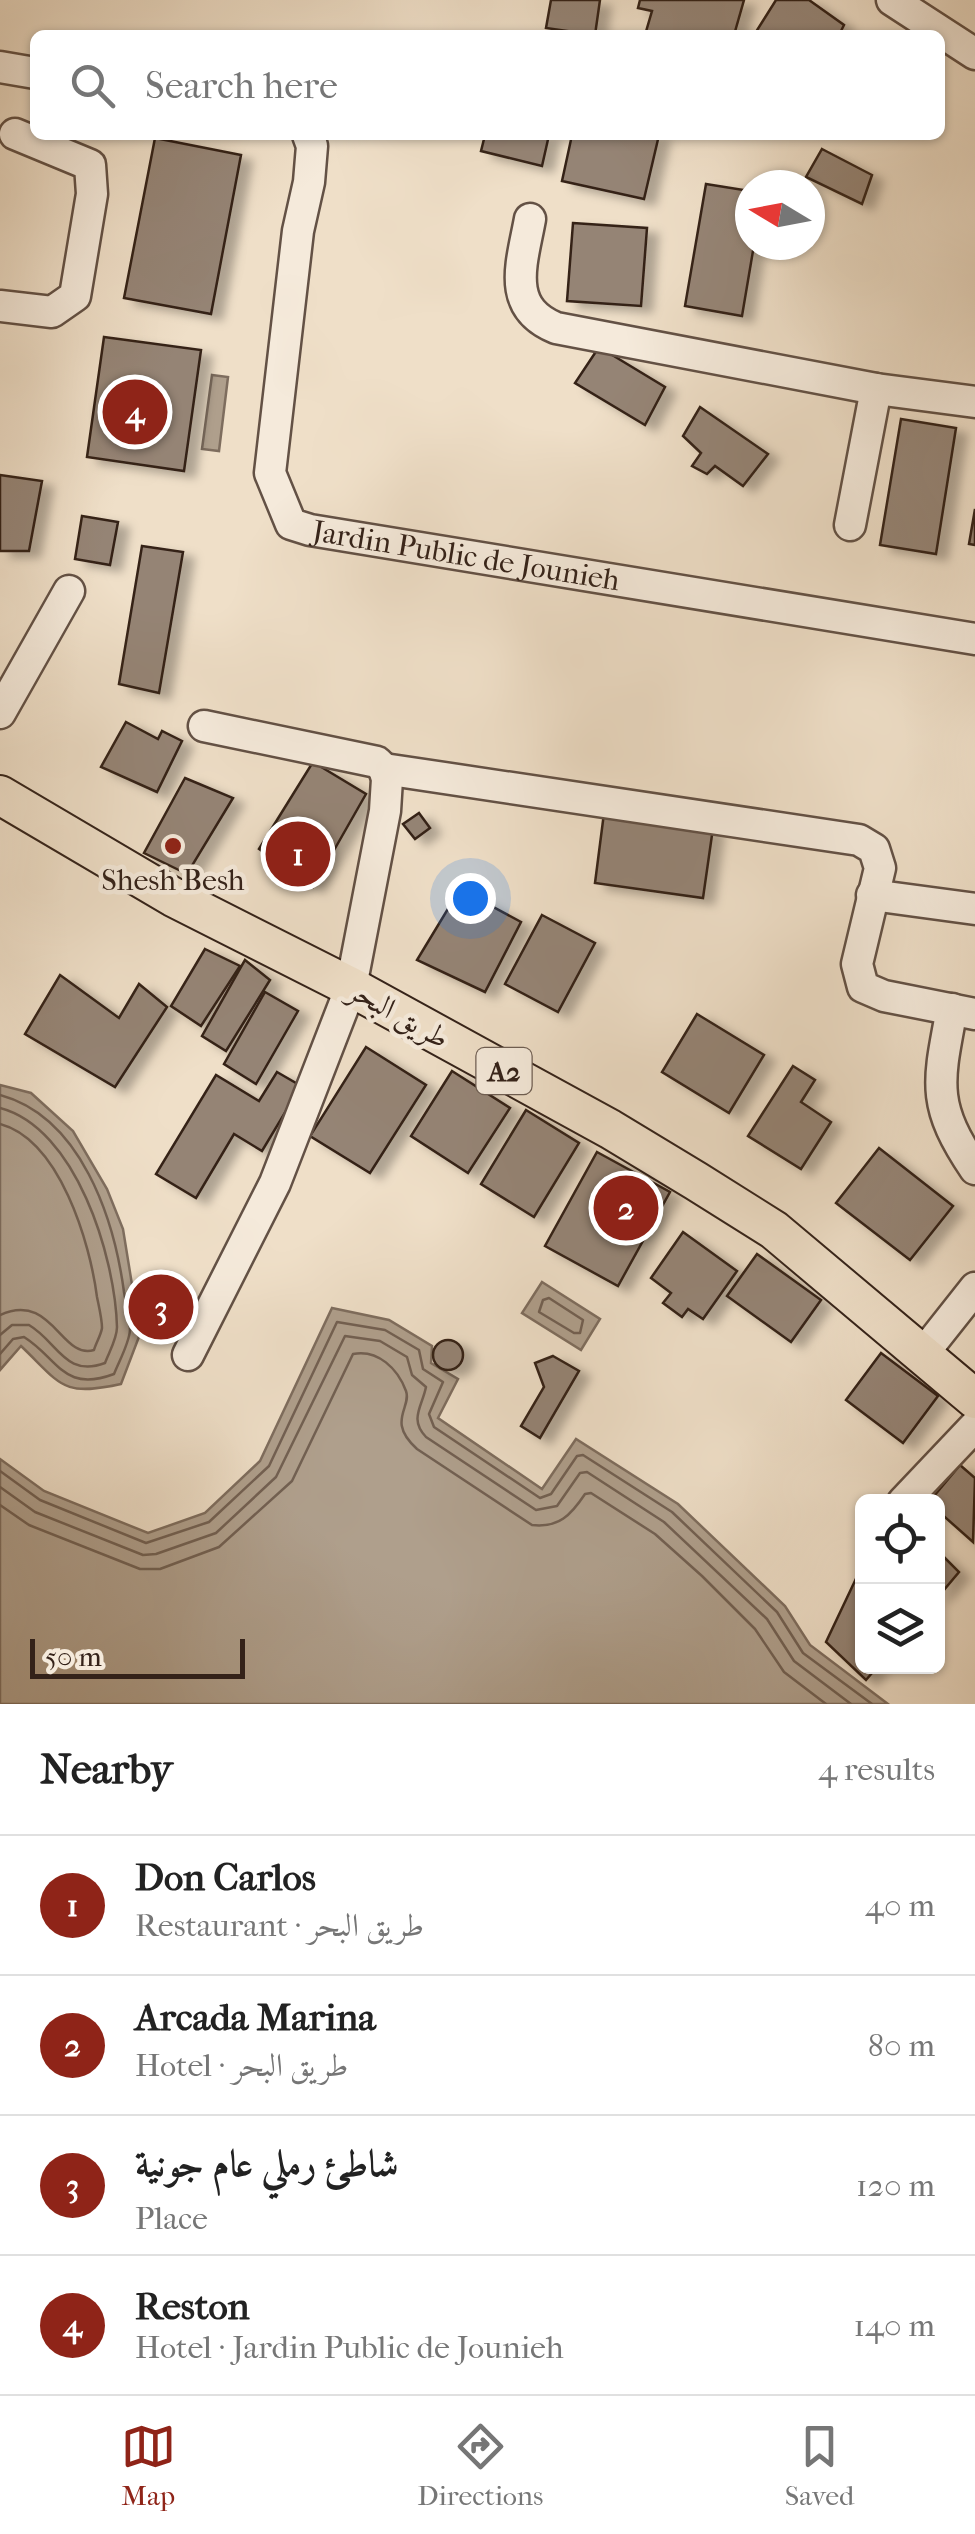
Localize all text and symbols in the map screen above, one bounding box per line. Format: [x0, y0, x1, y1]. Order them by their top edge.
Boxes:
search box [30, 30, 945, 140]
icon: search [65, 58, 120, 113]
text: Search here [145, 63, 338, 108]
north arrow [735, 170, 825, 260]
pin: 4 [102, 374, 168, 450]
street label: Jardin Public de Jounieh [308, 513, 622, 599]
pin: 1 [266, 816, 330, 892]
marker: Shesh Besh [162, 835, 184, 857]
place label: Shesh Besh [101, 863, 245, 898]
your location [445, 873, 496, 924]
street label: طريق البحر [340, 971, 455, 1057]
road number: A2 [476, 1048, 532, 1094]
pin: 2 [594, 1170, 658, 1246]
pin: 3 [128, 1270, 194, 1344]
map controls [855, 1494, 945, 1674]
button: locate [855, 1494, 945, 1584]
button: layers [855, 1584, 945, 1674]
scale bar [30, 1634, 245, 1678]
text: 50 m [45, 1640, 102, 1673]
text: Nearby [40, 1745, 172, 1794]
text: 4 results [818, 1751, 935, 1788]
text: Don Carlos [135, 1855, 316, 1900]
text: 1 [67, 1887, 78, 1924]
text: 40 m [865, 1887, 935, 1924]
text: Restaurant · طريق البحر [135, 1907, 424, 1944]
text: Arcada Marina [135, 1995, 376, 2040]
text: 2 [64, 2027, 81, 2064]
text: 80 m [868, 2027, 935, 2064]
text: Hotel · طريق البحر [135, 2047, 348, 2084]
text: شاطئ رملي عام جونية [135, 2141, 399, 2186]
text: 3 [66, 2167, 79, 2204]
text: 120 m [856, 2167, 935, 2204]
text: Place [135, 2200, 208, 2237]
text: Reston [135, 2284, 250, 2329]
text: 4 [63, 2307, 82, 2344]
text: 140 m [854, 2307, 935, 2344]
text: Hotel · Jardin Public de Jounieh [135, 2329, 564, 2366]
tab: Map [121, 2419, 176, 2512]
tab: Directions [417, 2419, 543, 2512]
tab: Saved [785, 2419, 854, 2512]

